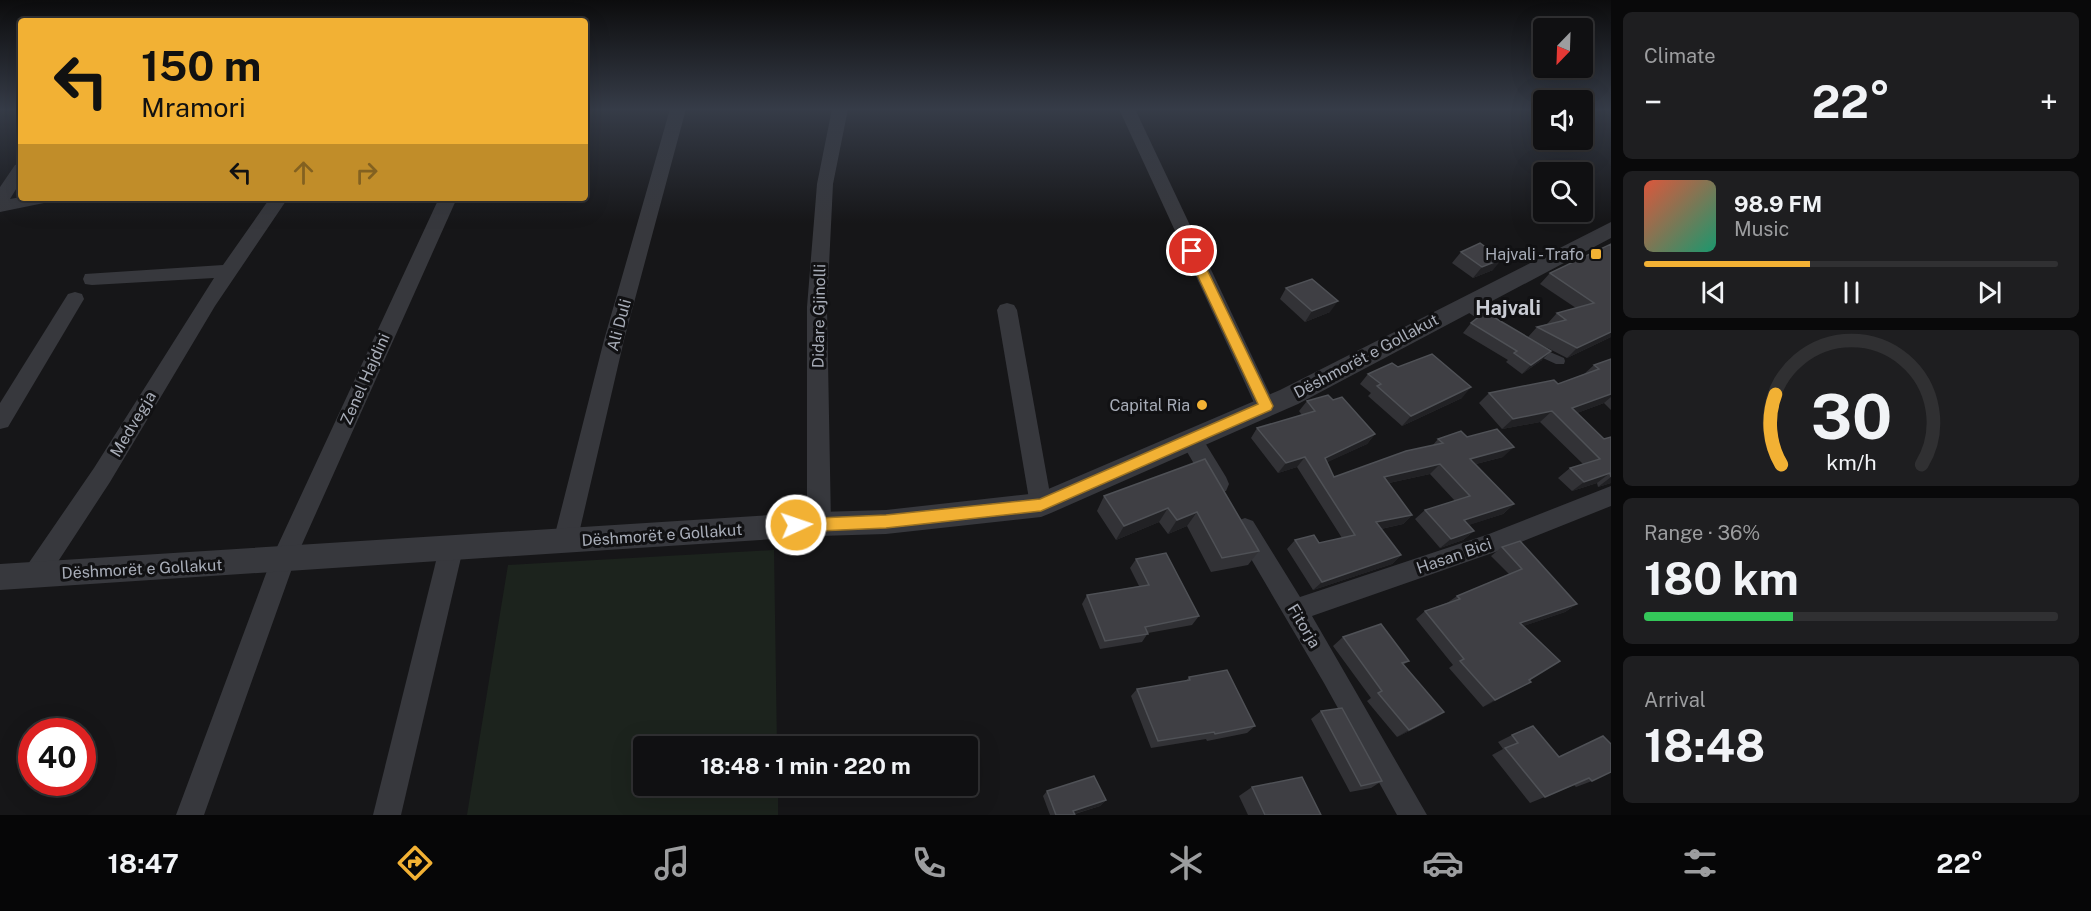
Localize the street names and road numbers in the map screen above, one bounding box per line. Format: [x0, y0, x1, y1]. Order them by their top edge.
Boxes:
street label: Didare Gjinolli [809, 264, 829, 368]
street label: Ali Duli [603, 297, 635, 353]
street label: Dëshmorët e Gollakut [1290, 310, 1442, 402]
street label: Zenel Hajdini [336, 330, 394, 428]
street label: Medvegja [106, 388, 160, 460]
street label: Dëshmorët e Gollakut [581, 520, 743, 550]
street label: Hasan Bici [1414, 534, 1494, 578]
street label: Dëshmorët e Gollakut [61, 555, 223, 583]
street label: Fitorja [1284, 601, 1324, 651]

